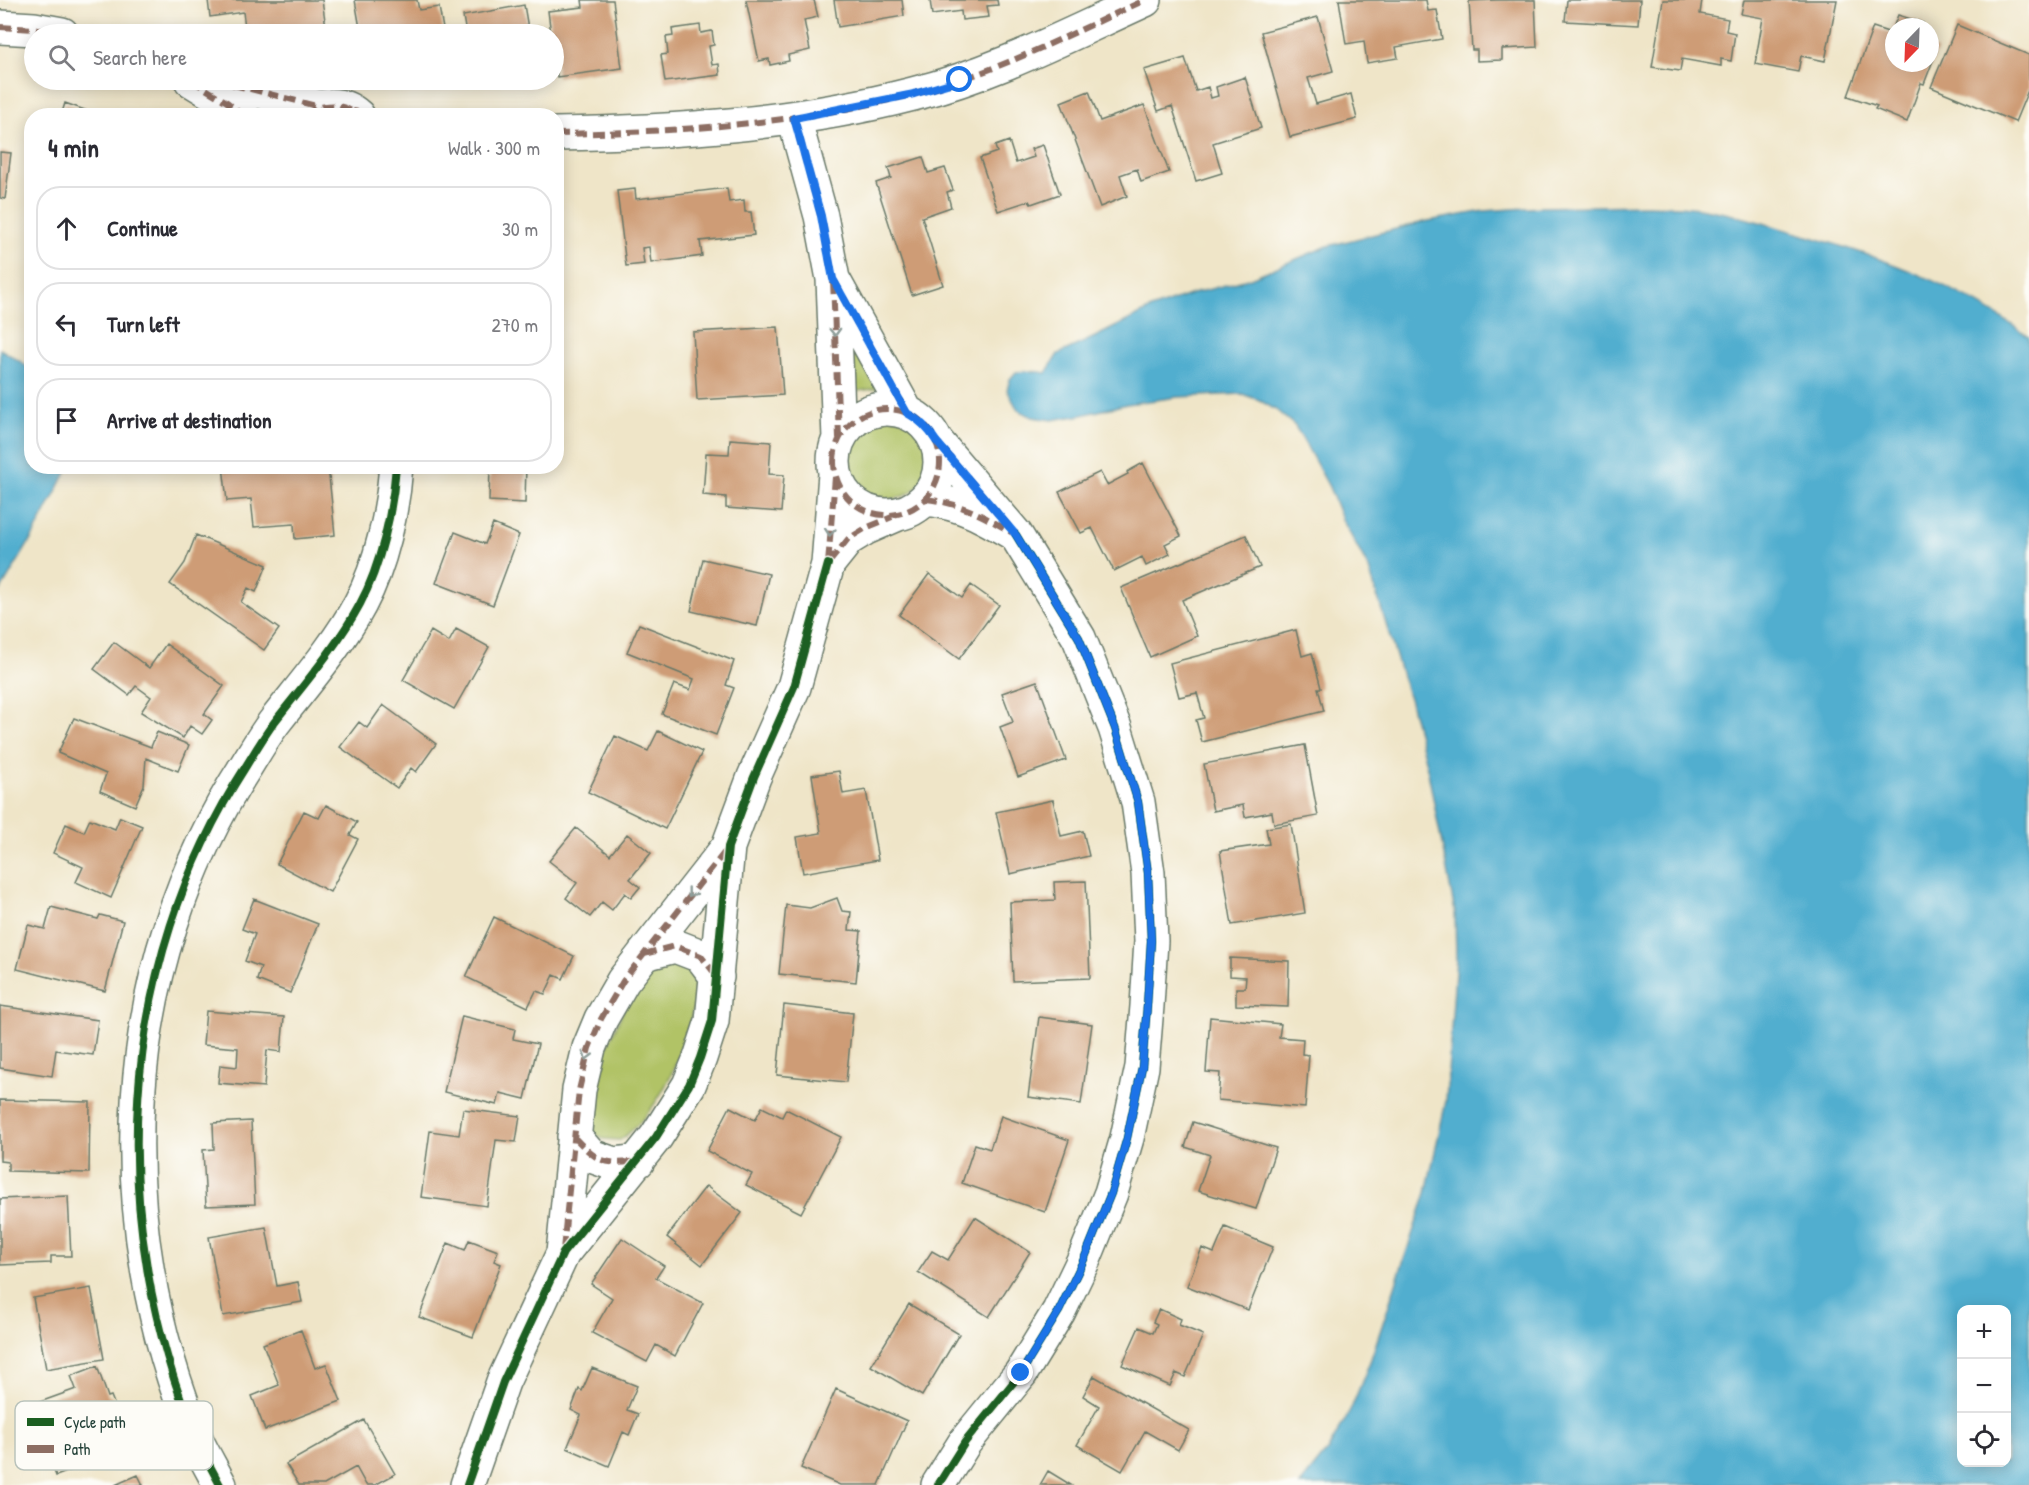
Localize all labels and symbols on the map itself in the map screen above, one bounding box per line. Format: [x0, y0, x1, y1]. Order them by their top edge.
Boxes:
north arrow [1885, 18, 1939, 72]
route start [946, 66, 972, 92]
one-way arrow [829, 327, 842, 336]
one-way arrow [824, 528, 837, 537]
one-way arrow [688, 886, 699, 897]
one-way arrow [582, 1050, 594, 1061]
route end [1007, 1359, 1033, 1385]
legend [15, 1401, 213, 1470]
text: Cycle path [64, 1411, 126, 1433]
text: Path [64, 1438, 90, 1460]

